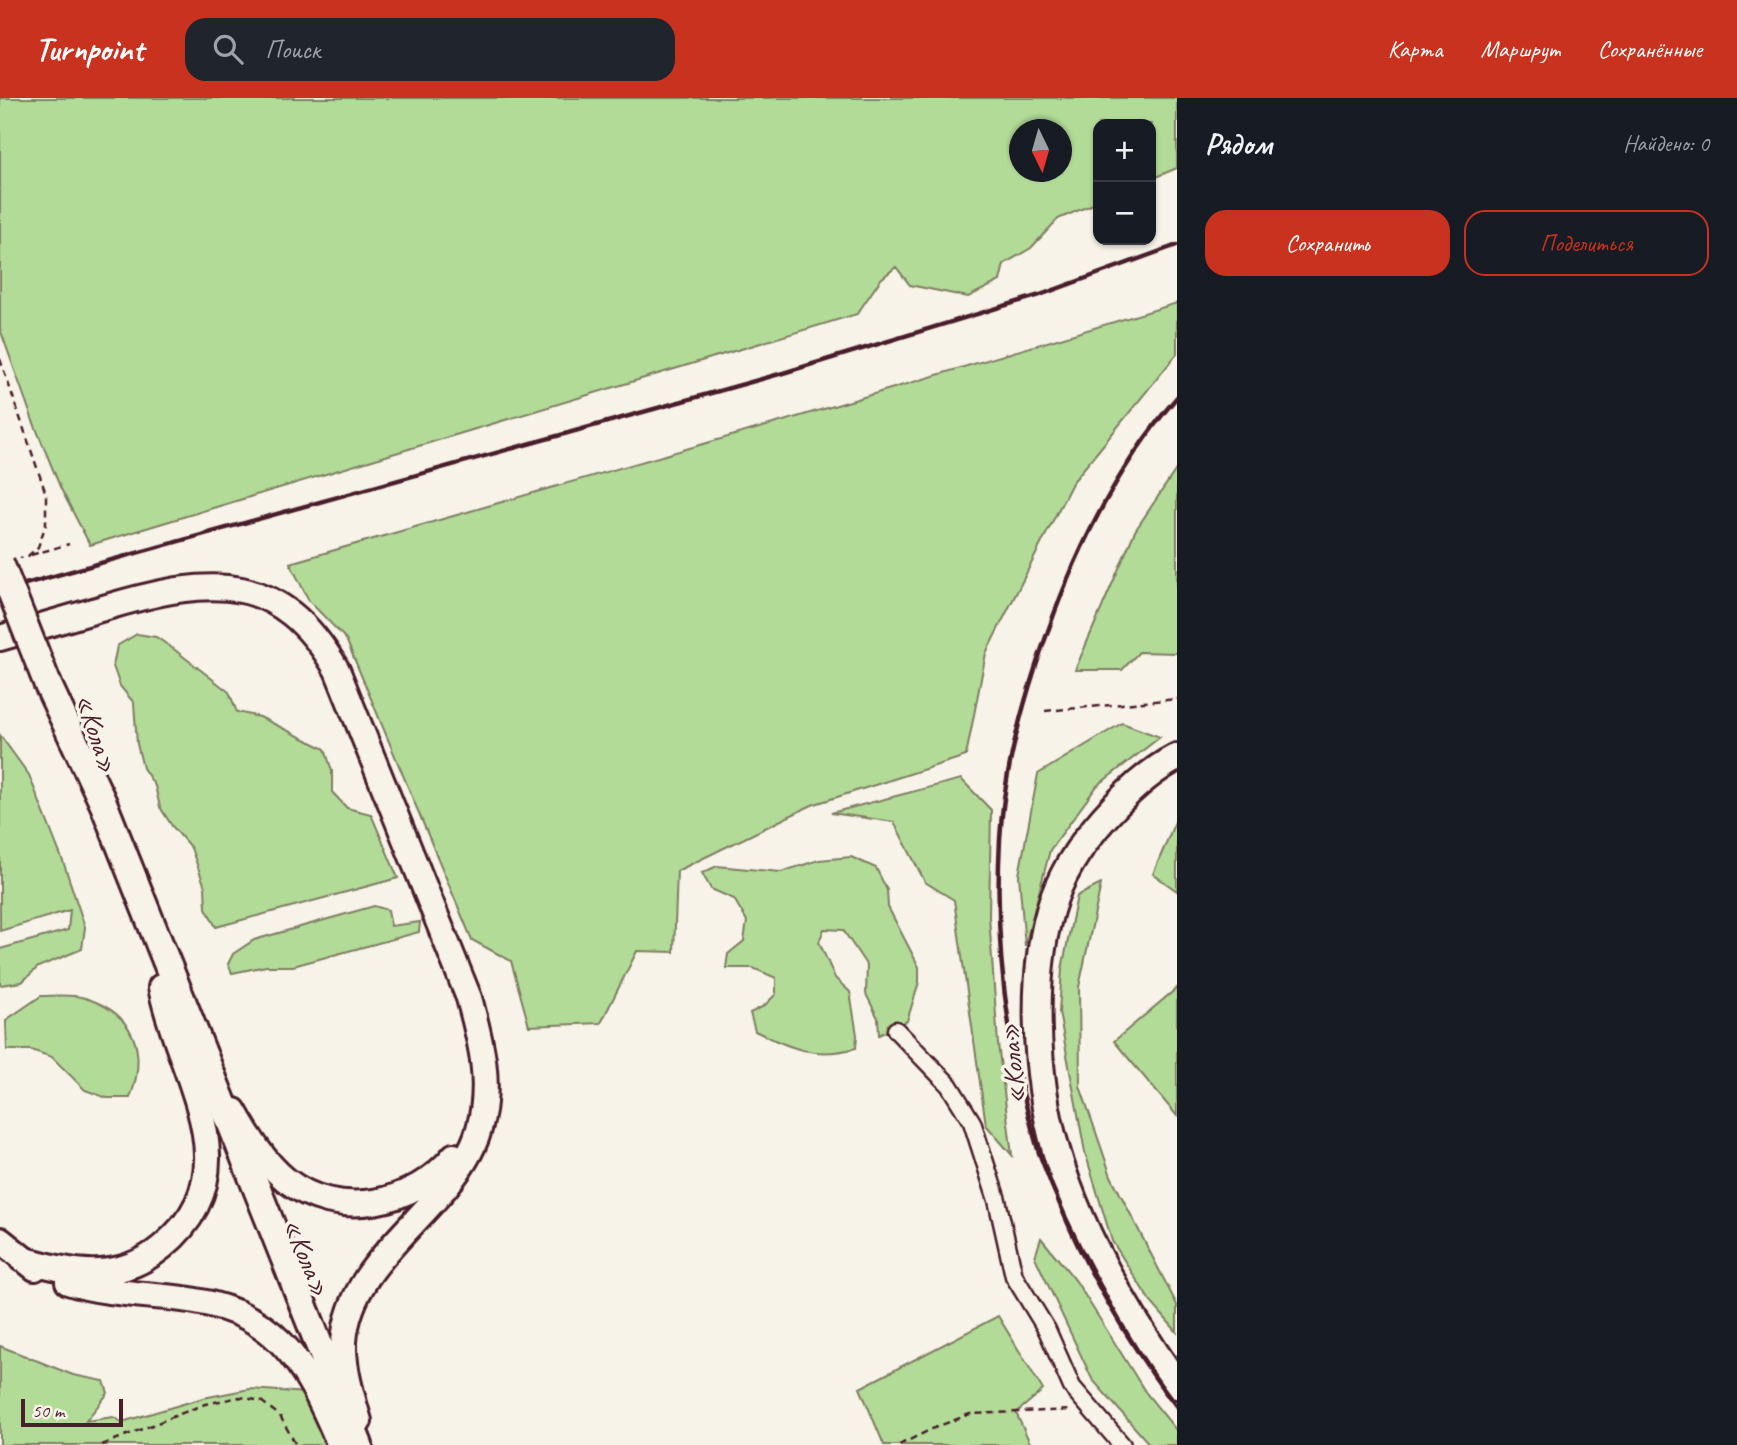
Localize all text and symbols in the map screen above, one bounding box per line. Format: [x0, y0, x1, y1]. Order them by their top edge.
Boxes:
search box [185, 18, 675, 81]
text: Turnpoint [35, 28, 143, 70]
icon: search [209, 30, 247, 68]
text: Поиск [265, 33, 320, 66]
text: Карта [1388, 34, 1443, 64]
text: Маршрут [1481, 34, 1560, 64]
text: Сохранённые [1598, 34, 1702, 64]
north arrow [1009, 119, 1072, 182]
map controls [1093, 119, 1156, 245]
button: + [1093, 119, 1156, 182]
text: Рядом [1205, 125, 1272, 163]
text: Найдено: 0 [1623, 129, 1709, 158]
button: − [1093, 182, 1156, 245]
button: Сохранить [1205, 210, 1450, 276]
button: Поделиться [1464, 210, 1709, 276]
street label: «Кола» [68, 689, 126, 777]
street label: «Кола» [991, 1022, 1033, 1106]
street label: «Кола» [276, 1213, 338, 1301]
scale bar [21, 1396, 122, 1428]
text: 50 m [32, 1399, 64, 1423]

